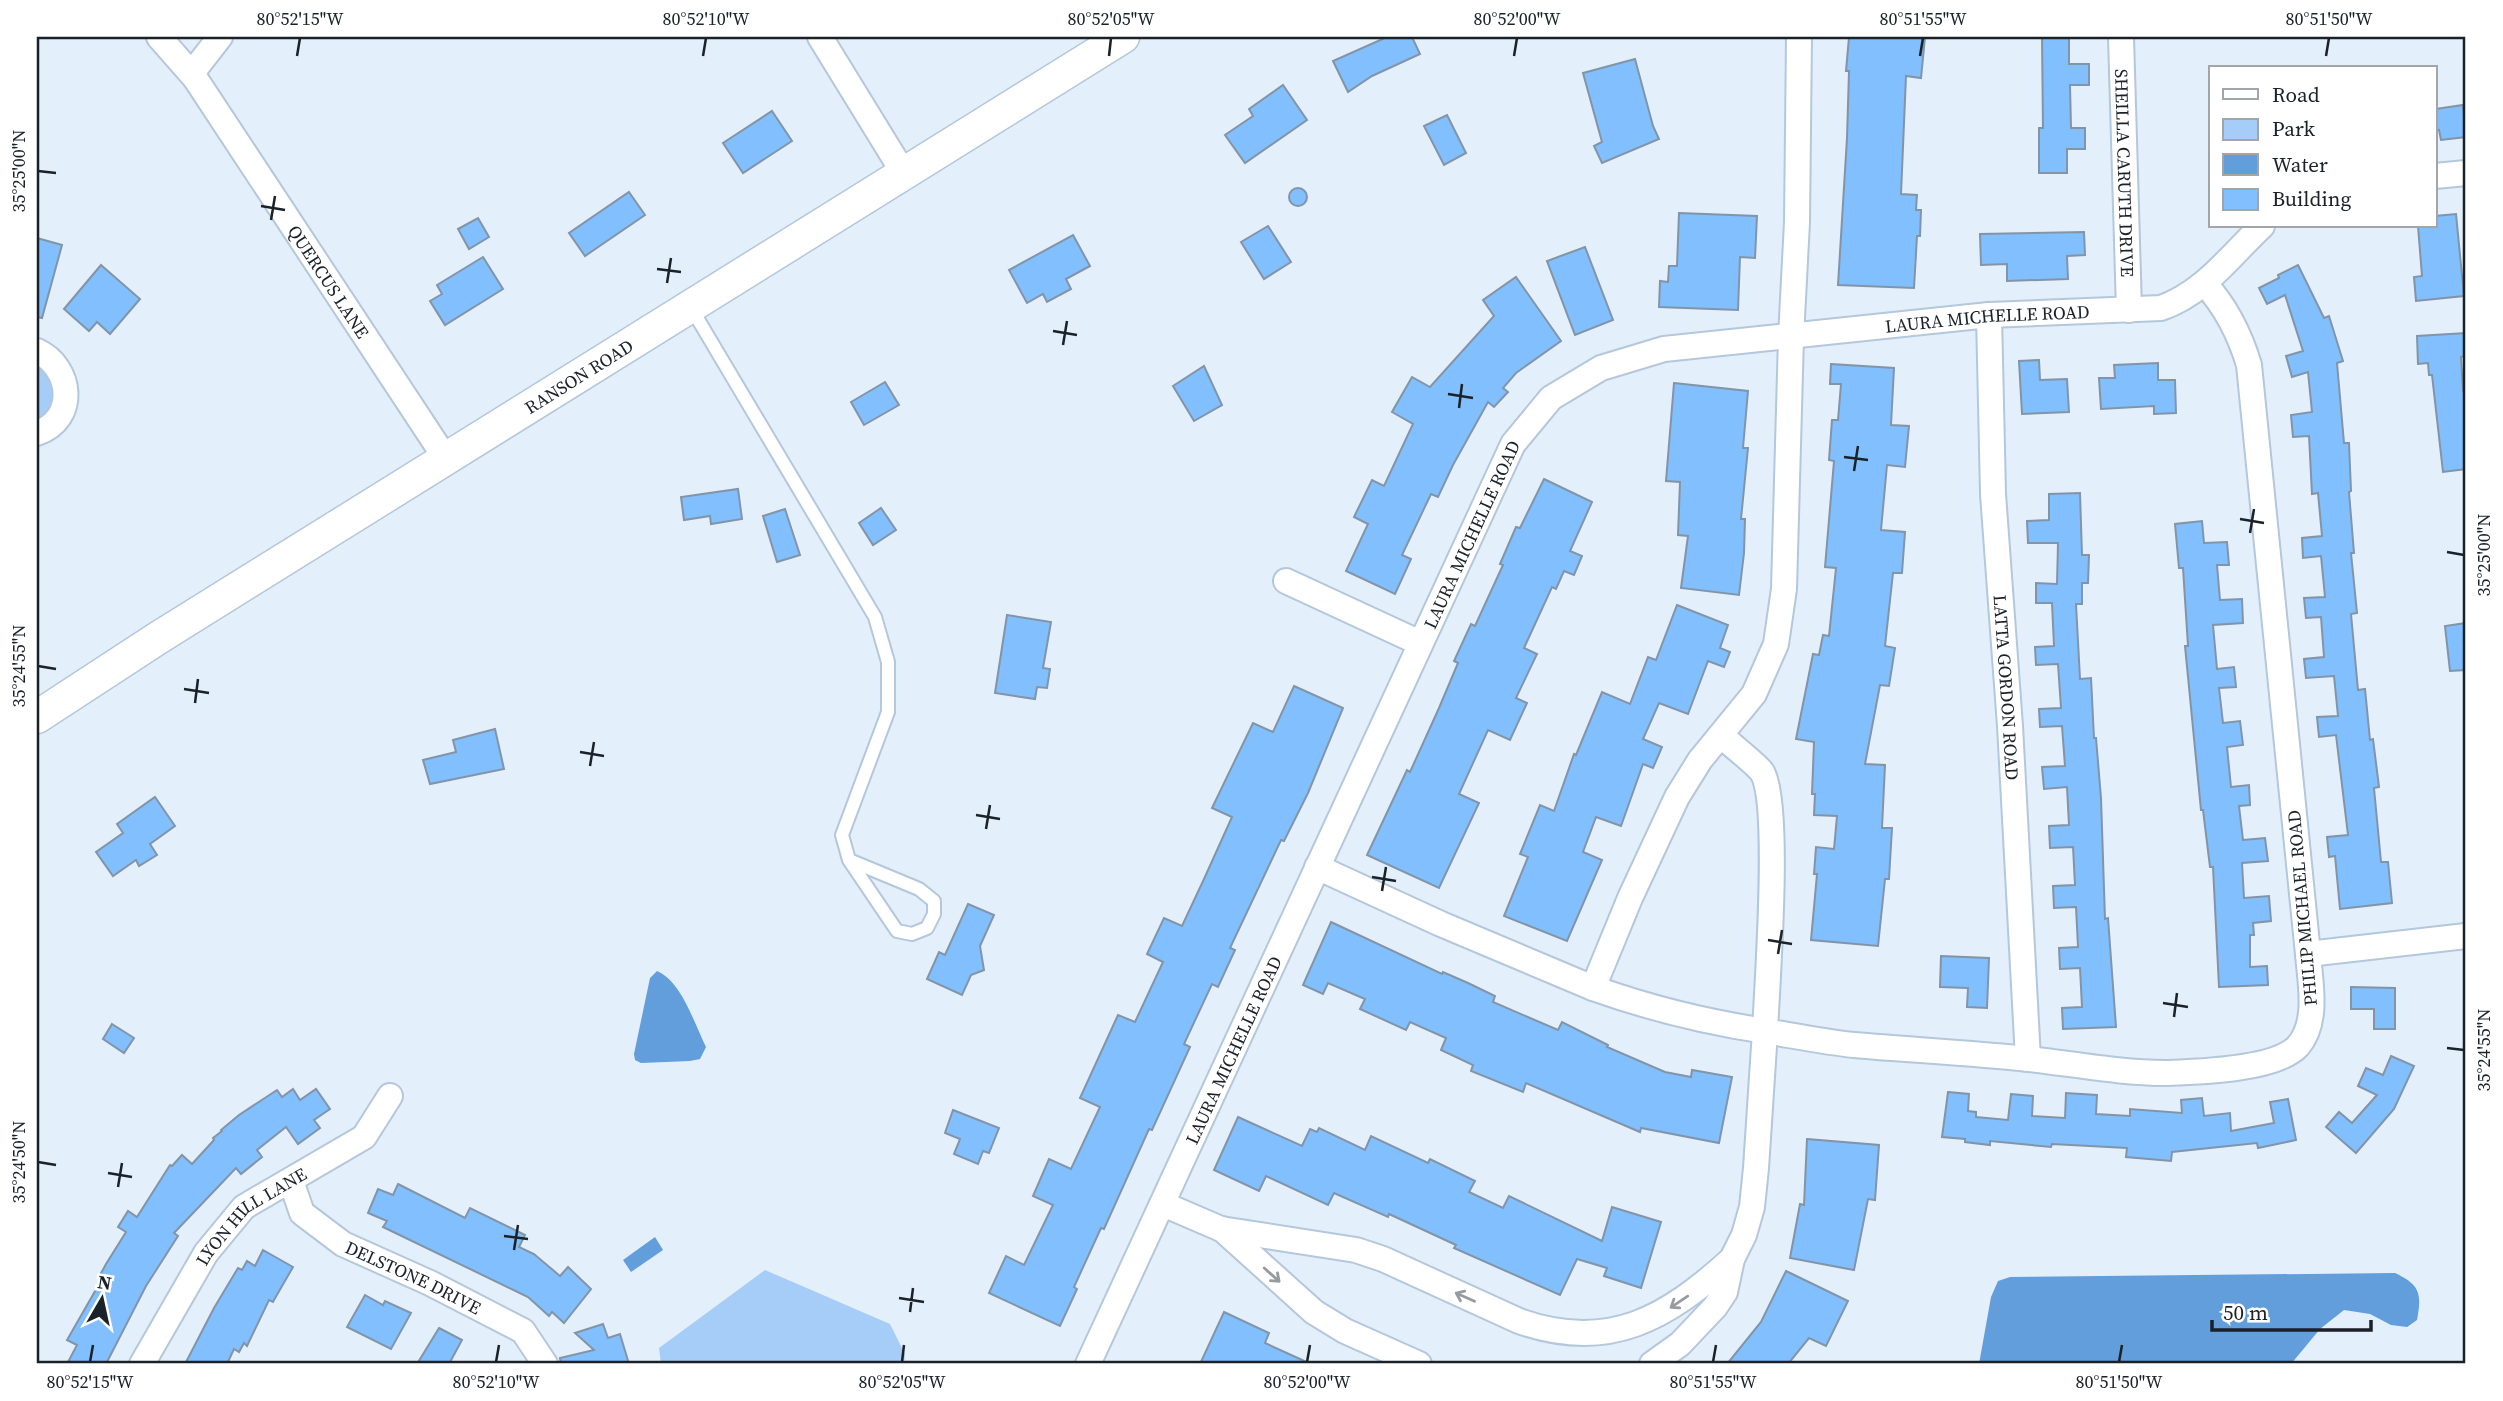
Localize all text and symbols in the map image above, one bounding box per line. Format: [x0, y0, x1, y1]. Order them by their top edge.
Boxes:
text: 80°52'15"W [257, 6, 344, 31]
text: 80°52'10"W [663, 6, 750, 31]
text: 80°52'05"W [1068, 6, 1155, 31]
text: 80°52'00"W [1474, 6, 1561, 31]
text: 80°51'55"W [1880, 6, 1967, 31]
text: 80°51'50"W [2286, 6, 2373, 31]
legend [2209, 66, 2436, 228]
street label: SHEILLA CARUTH DRIVE [2109, 69, 2141, 278]
text: Road [2272, 80, 2320, 109]
text: Park [2272, 114, 2316, 143]
text: 35°25'00"N [6, 130, 31, 212]
text: Water [2272, 150, 2328, 179]
text: Building [2272, 184, 2351, 213]
street label: QUERCUS LANE [282, 220, 376, 343]
street label: LAURA MICHELLE ROAD [1884, 298, 2090, 338]
street label: RANSON ROAD [519, 333, 638, 419]
street label: LAURA MICHELLE ROAD [1417, 436, 1526, 633]
text: 35°25'00"N [2471, 514, 2496, 596]
street label: LATTA GORDON ROAD [1988, 594, 2025, 781]
text: 35°24'55"N [6, 625, 31, 707]
street label: PHILIP MICHAEL ROAD [2281, 809, 2323, 1007]
street label: LAURA MICHELLE ROAD [1179, 952, 1287, 1148]
text: 35°24'55"N [2471, 1009, 2496, 1091]
text: 35°24'50"N [6, 1121, 31, 1203]
street label: LYON HILL LANE [189, 1161, 311, 1270]
street label: DELSTONE DRIVE [342, 1234, 486, 1320]
north arrow [66, 1264, 136, 1334]
one-way arrow [1263, 1266, 1280, 1283]
text: N [96, 1268, 114, 1296]
scale bar [2212, 1289, 2372, 1333]
one-way arrow [1455, 1290, 1477, 1303]
one-way arrow [1670, 1296, 1690, 1310]
text: 50 m [2223, 1298, 2268, 1327]
text: 80°52'15"W [47, 1369, 134, 1394]
text: 80°52'10"W [453, 1369, 540, 1394]
text: 80°52'05"W [859, 1369, 946, 1394]
text: 80°52'00"W [1264, 1369, 1351, 1394]
text: 80°51'55"W [1670, 1369, 1757, 1394]
text: 80°51'50"W [2076, 1369, 2163, 1394]

